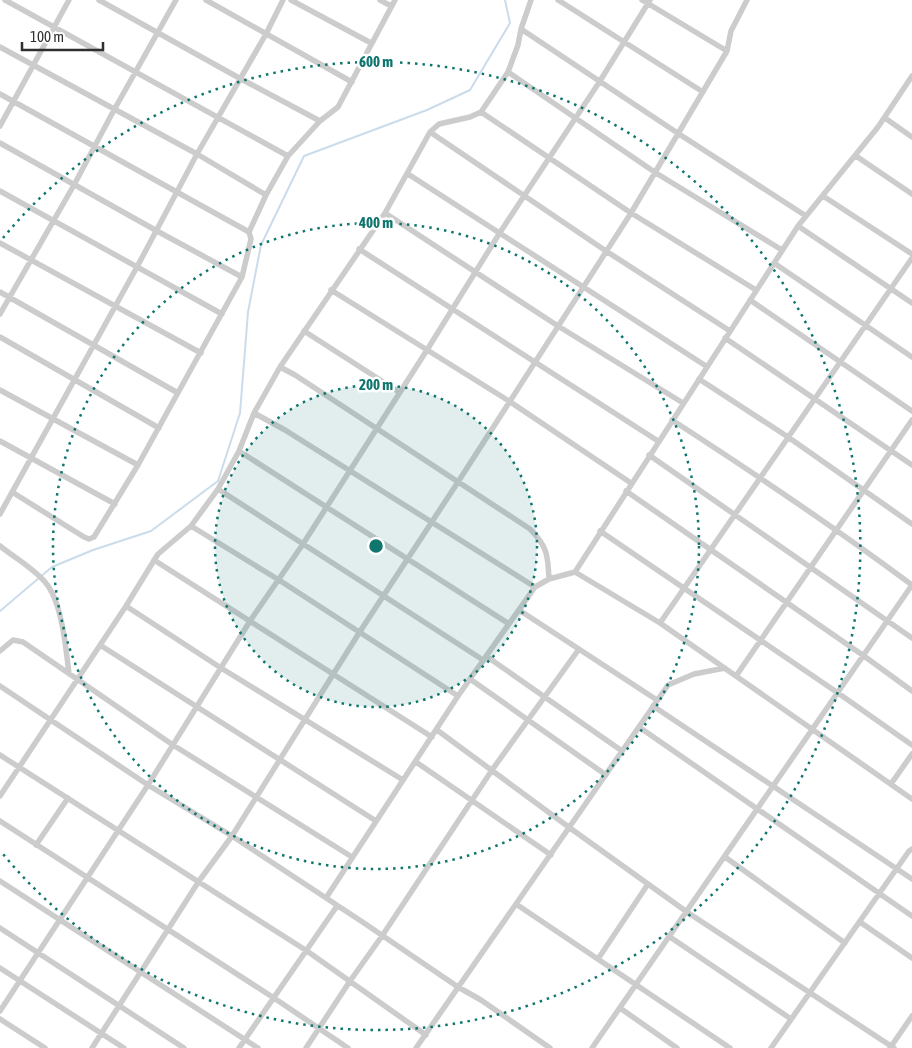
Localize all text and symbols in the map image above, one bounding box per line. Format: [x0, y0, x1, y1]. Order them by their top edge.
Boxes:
scale bar [22, 20, 104, 52]
text: 100 m [30, 28, 64, 45]
text: 600 m [359, 53, 393, 70]
text: 400 m [358, 214, 393, 231]
text: 200 m [359, 376, 393, 393]
centre of rings [367, 537, 385, 555]

